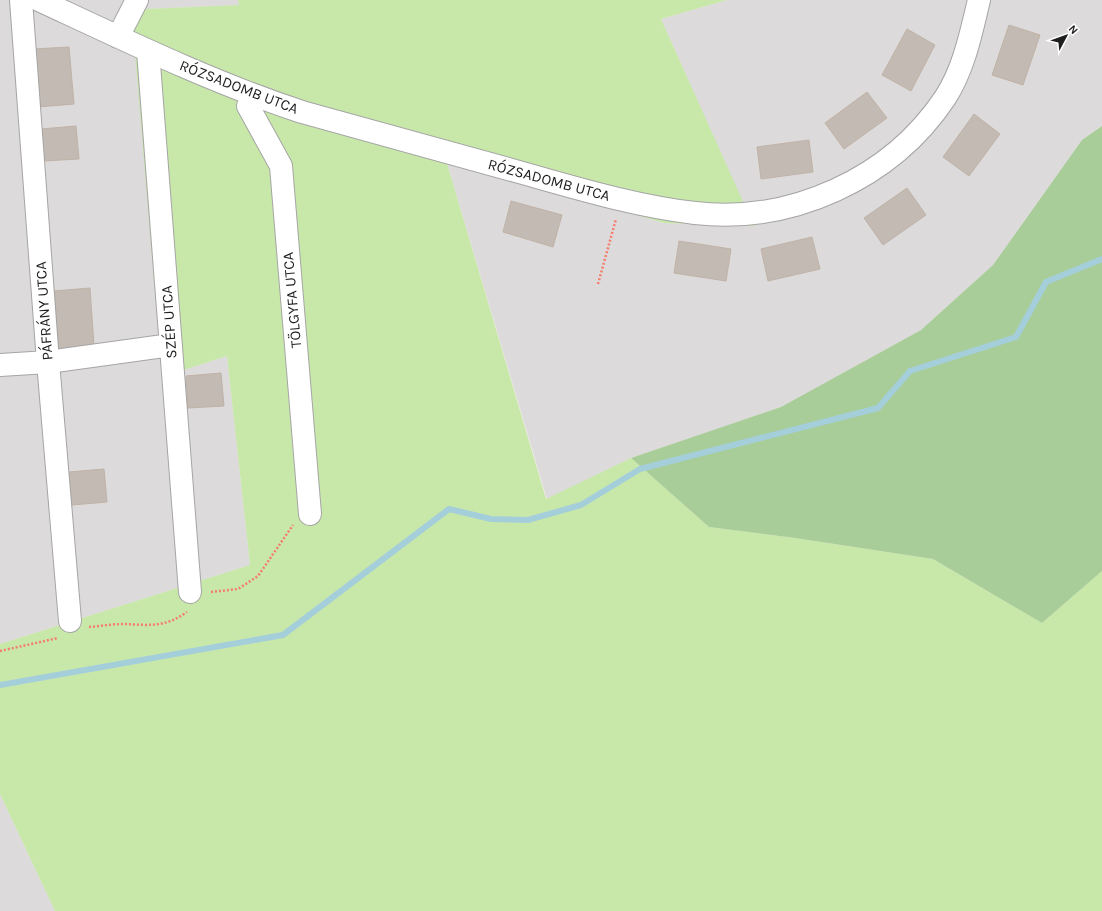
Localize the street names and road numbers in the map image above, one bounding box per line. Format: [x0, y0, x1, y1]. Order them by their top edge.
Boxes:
street label: RÓZSADOMB UTCA [177, 56, 301, 118]
street label: RÓZSADOMB UTCA [486, 155, 612, 205]
street label: TÖLGYFA UTCA [279, 251, 305, 349]
street label: PÁFRÁNY UTCA [32, 261, 56, 361]
street label: SZÉP UTCA [157, 284, 181, 359]

